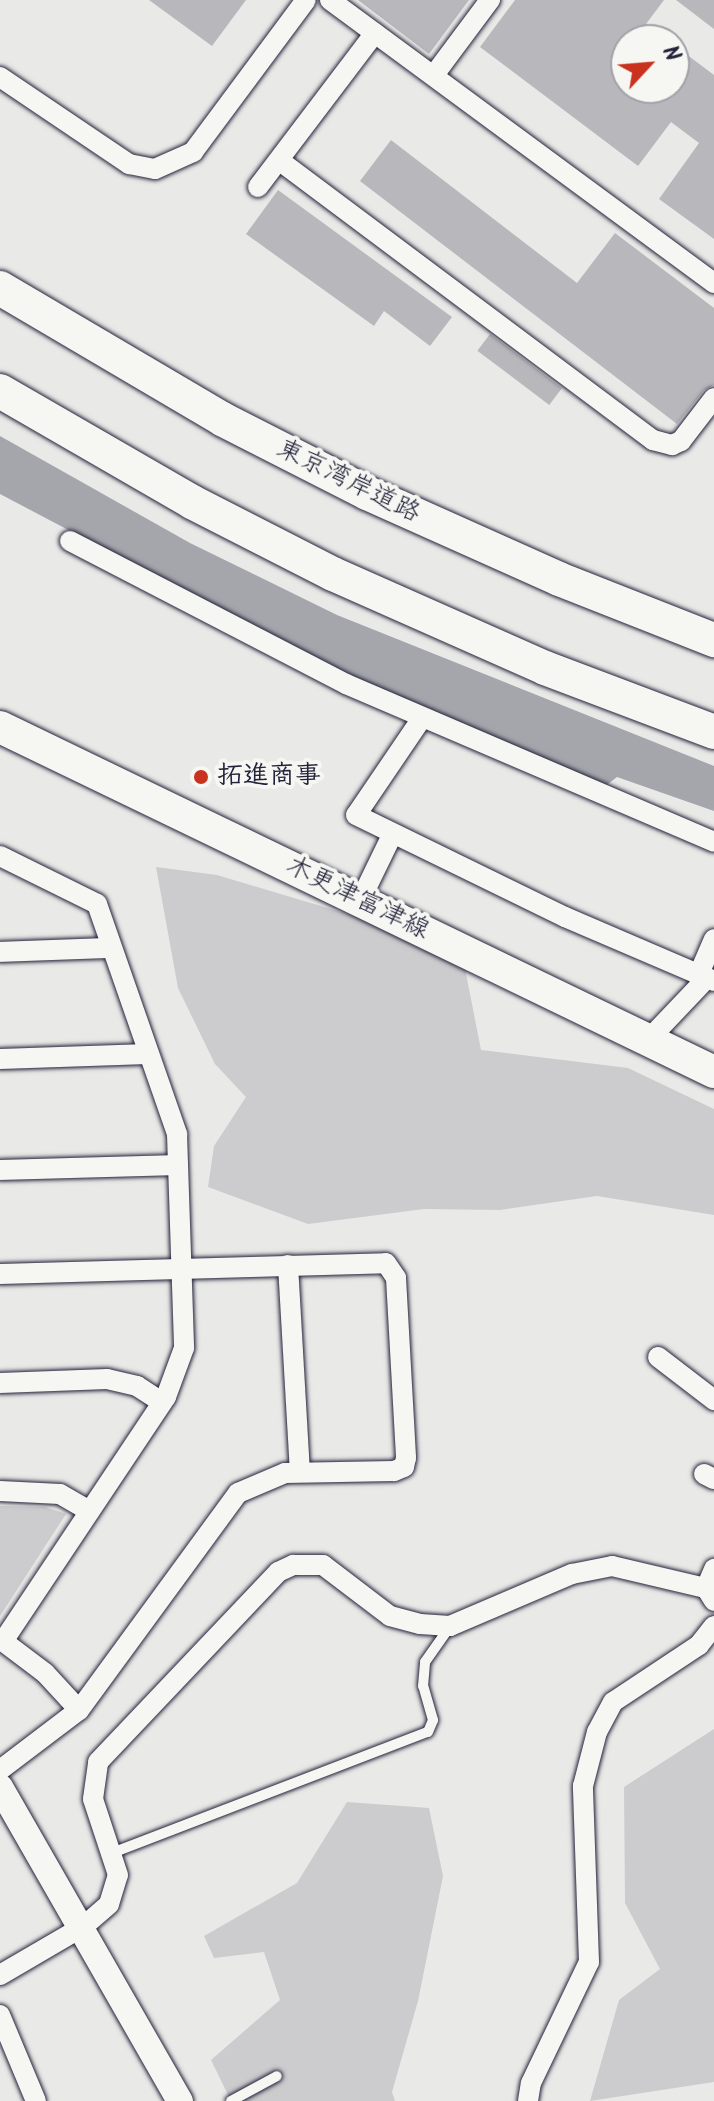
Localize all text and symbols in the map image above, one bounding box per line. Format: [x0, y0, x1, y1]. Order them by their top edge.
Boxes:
north arrow [610, 24, 690, 104]
text: N [651, 40, 689, 68]
street label: 東京湾岸道路 [271, 434, 425, 530]
place label: 拓進商事 [217, 761, 321, 793]
marker: 拓進商事 [192, 768, 210, 786]
street label: 木更津富津線 [280, 851, 434, 947]

